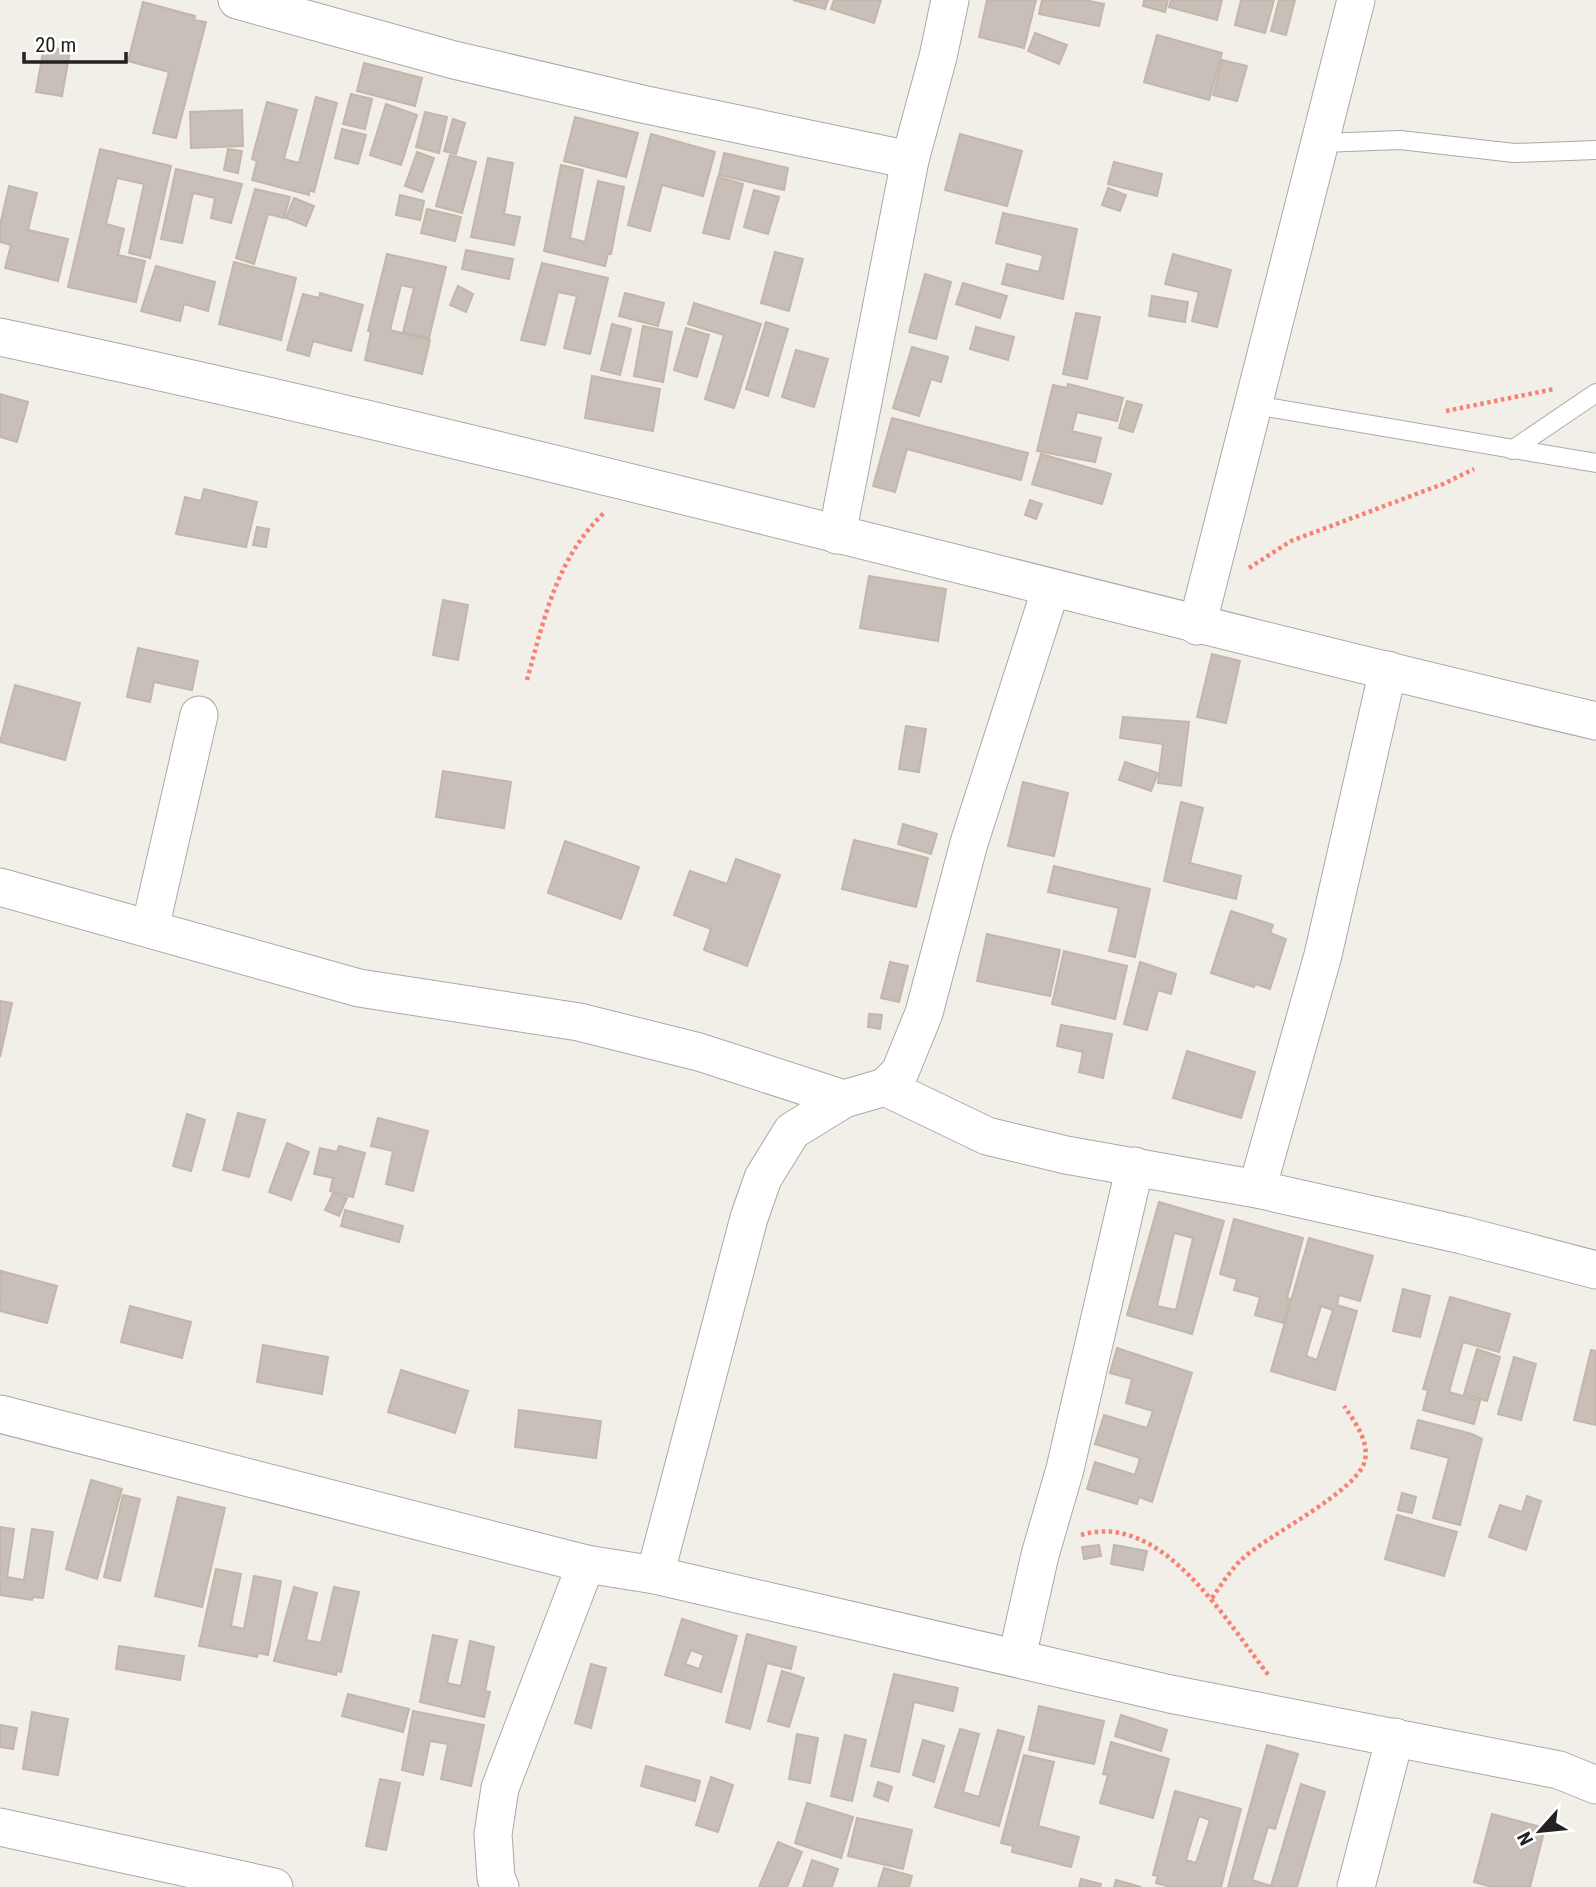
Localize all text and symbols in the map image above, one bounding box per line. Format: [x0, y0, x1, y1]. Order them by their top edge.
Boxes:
scale bar [24, 21, 126, 65]
text: 20 m [35, 33, 76, 57]
north arrow [1505, 1796, 1575, 1866]
text: N [1512, 1828, 1538, 1849]

